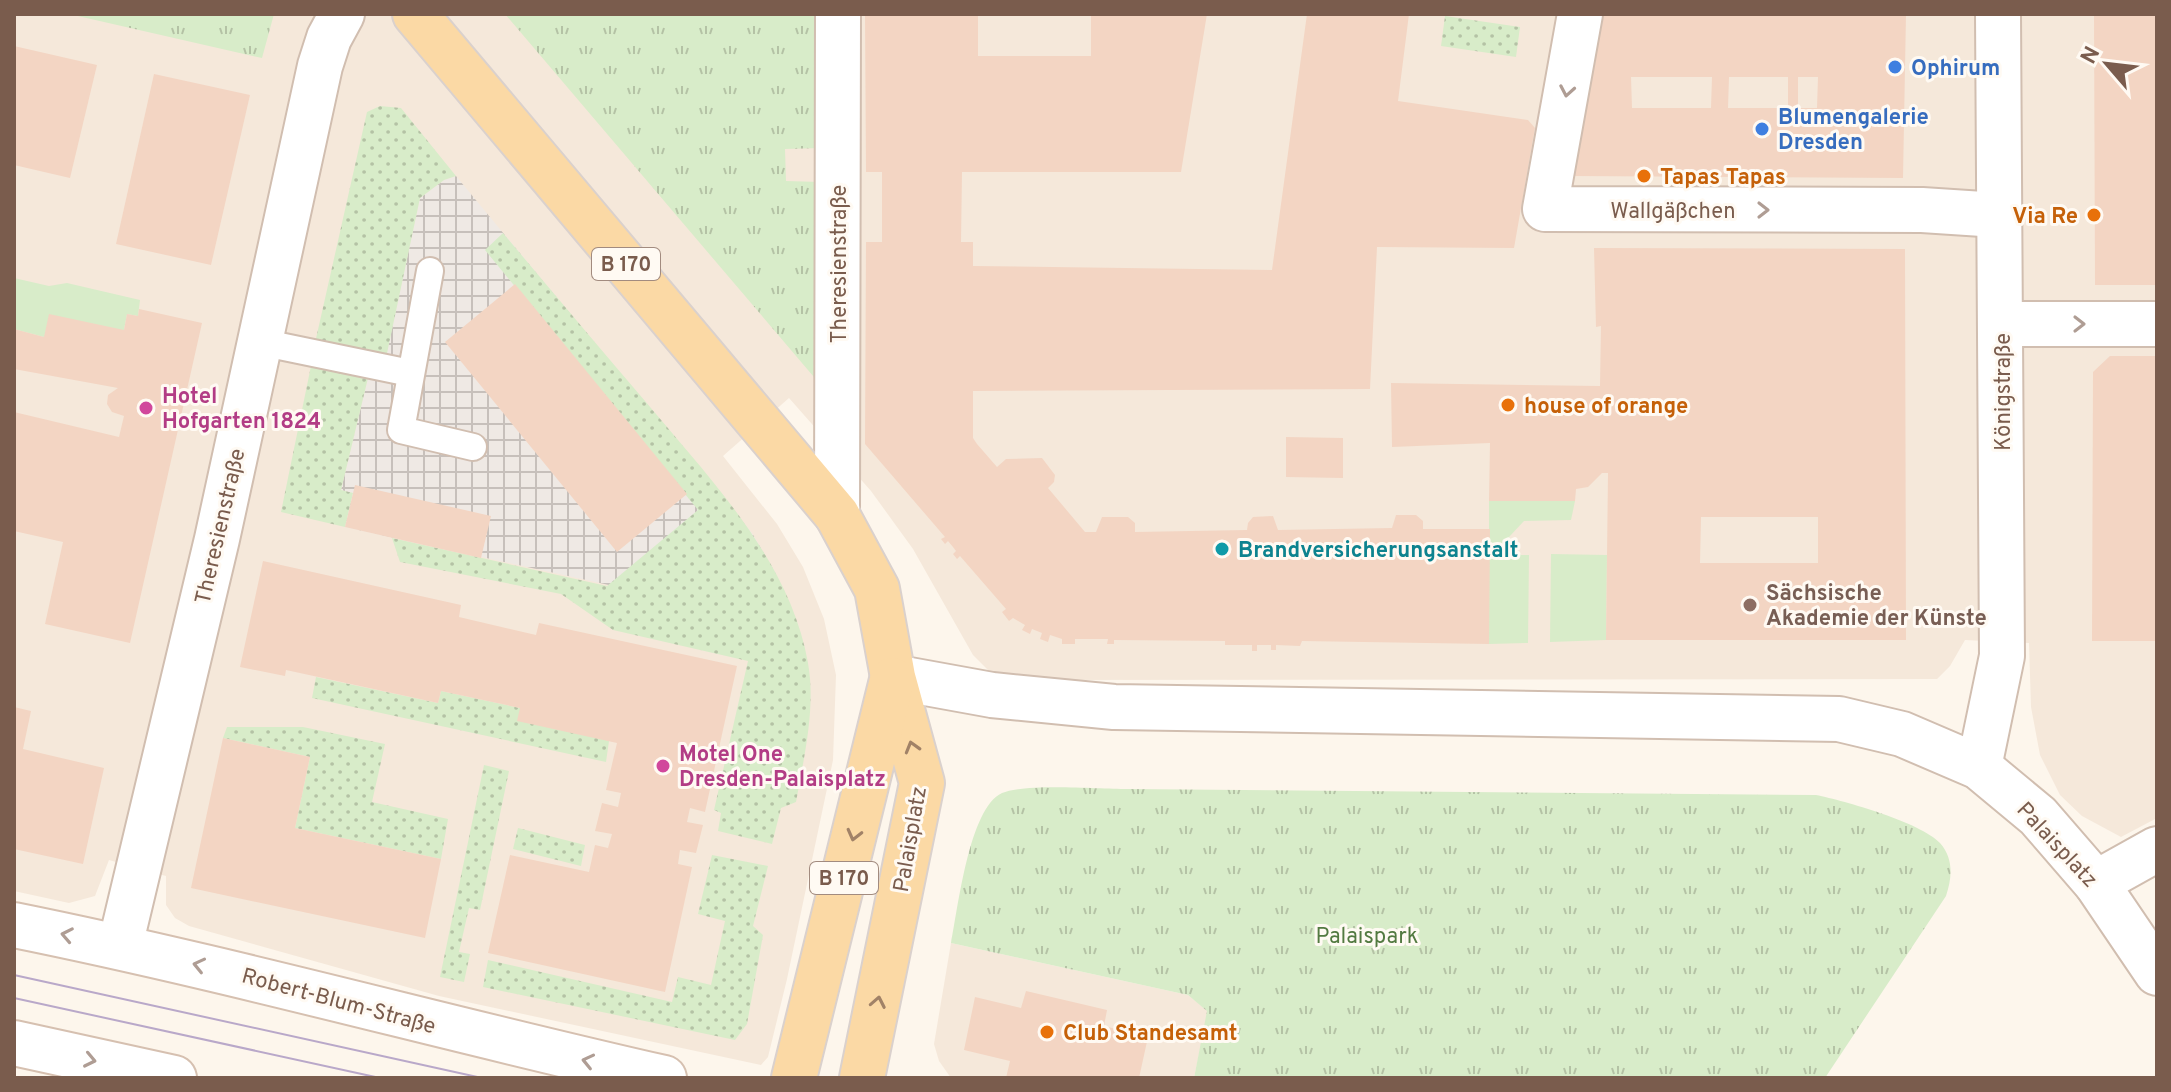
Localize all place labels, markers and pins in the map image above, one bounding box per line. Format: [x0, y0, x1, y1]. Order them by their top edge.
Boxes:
place label: Ophirum [1911, 56, 2000, 83]
marker: Ophirum [1886, 58, 1904, 76]
place label: Blumengalerie Dresden [1778, 105, 1929, 157]
marker: Blumengalerie Dresden [1753, 120, 1771, 138]
place label: Tapas Tapas [1660, 165, 1786, 192]
marker: Tapas Tapas [1635, 167, 1653, 185]
place label: Via Re [2012, 204, 2078, 231]
marker: Via Re [2085, 206, 2103, 224]
place label: Hotel Hofgarten 1824 [162, 384, 321, 436]
place label: house of orange [1524, 394, 1688, 421]
marker: house of orange [1499, 396, 1517, 414]
marker: Hotel Hofgarten 1824 [137, 399, 155, 417]
place label: Brandversicherungsanstalt [1238, 538, 1518, 565]
marker: Brandversicherungsanstalt [1213, 540, 1231, 558]
place label: Sächsische Akademie der Künste [1766, 581, 1987, 633]
marker: Sächsische Akademie der Künste [1741, 596, 1759, 614]
place label: Motel One Dresden-Palaisplatz [679, 742, 886, 794]
marker: Motel One Dresden-Palaisplatz [654, 757, 672, 775]
place label: Club Standesamt [1063, 1021, 1237, 1048]
marker: Club Standesamt [1038, 1023, 1056, 1041]

